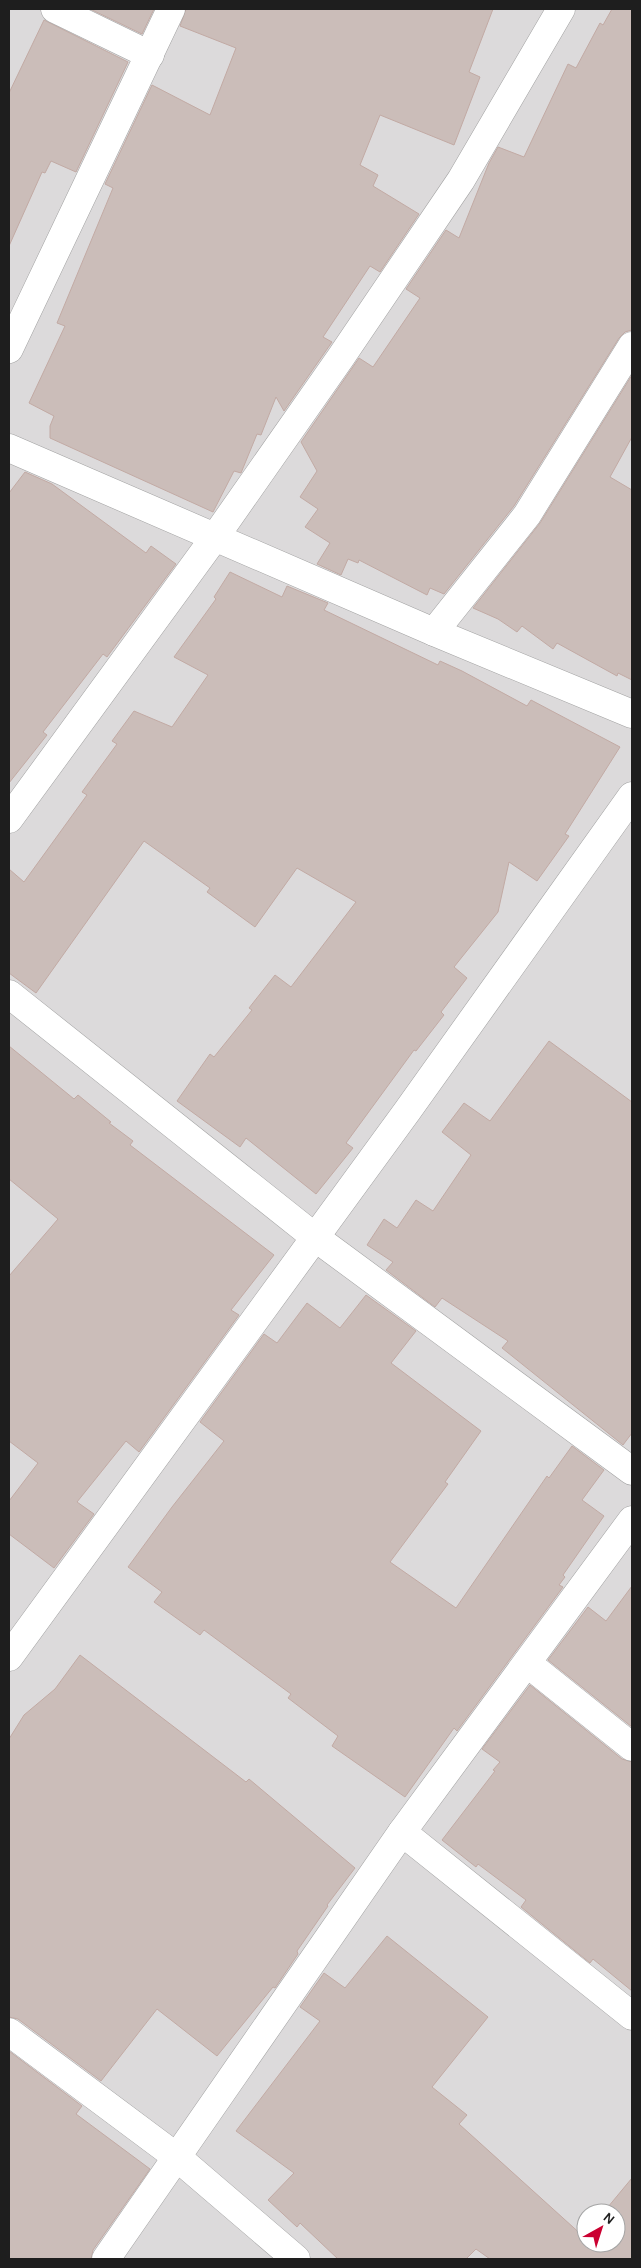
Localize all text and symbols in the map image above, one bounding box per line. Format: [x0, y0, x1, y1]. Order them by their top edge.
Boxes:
north arrow [576, 2203, 626, 2253]
text: N [600, 2209, 618, 2228]

